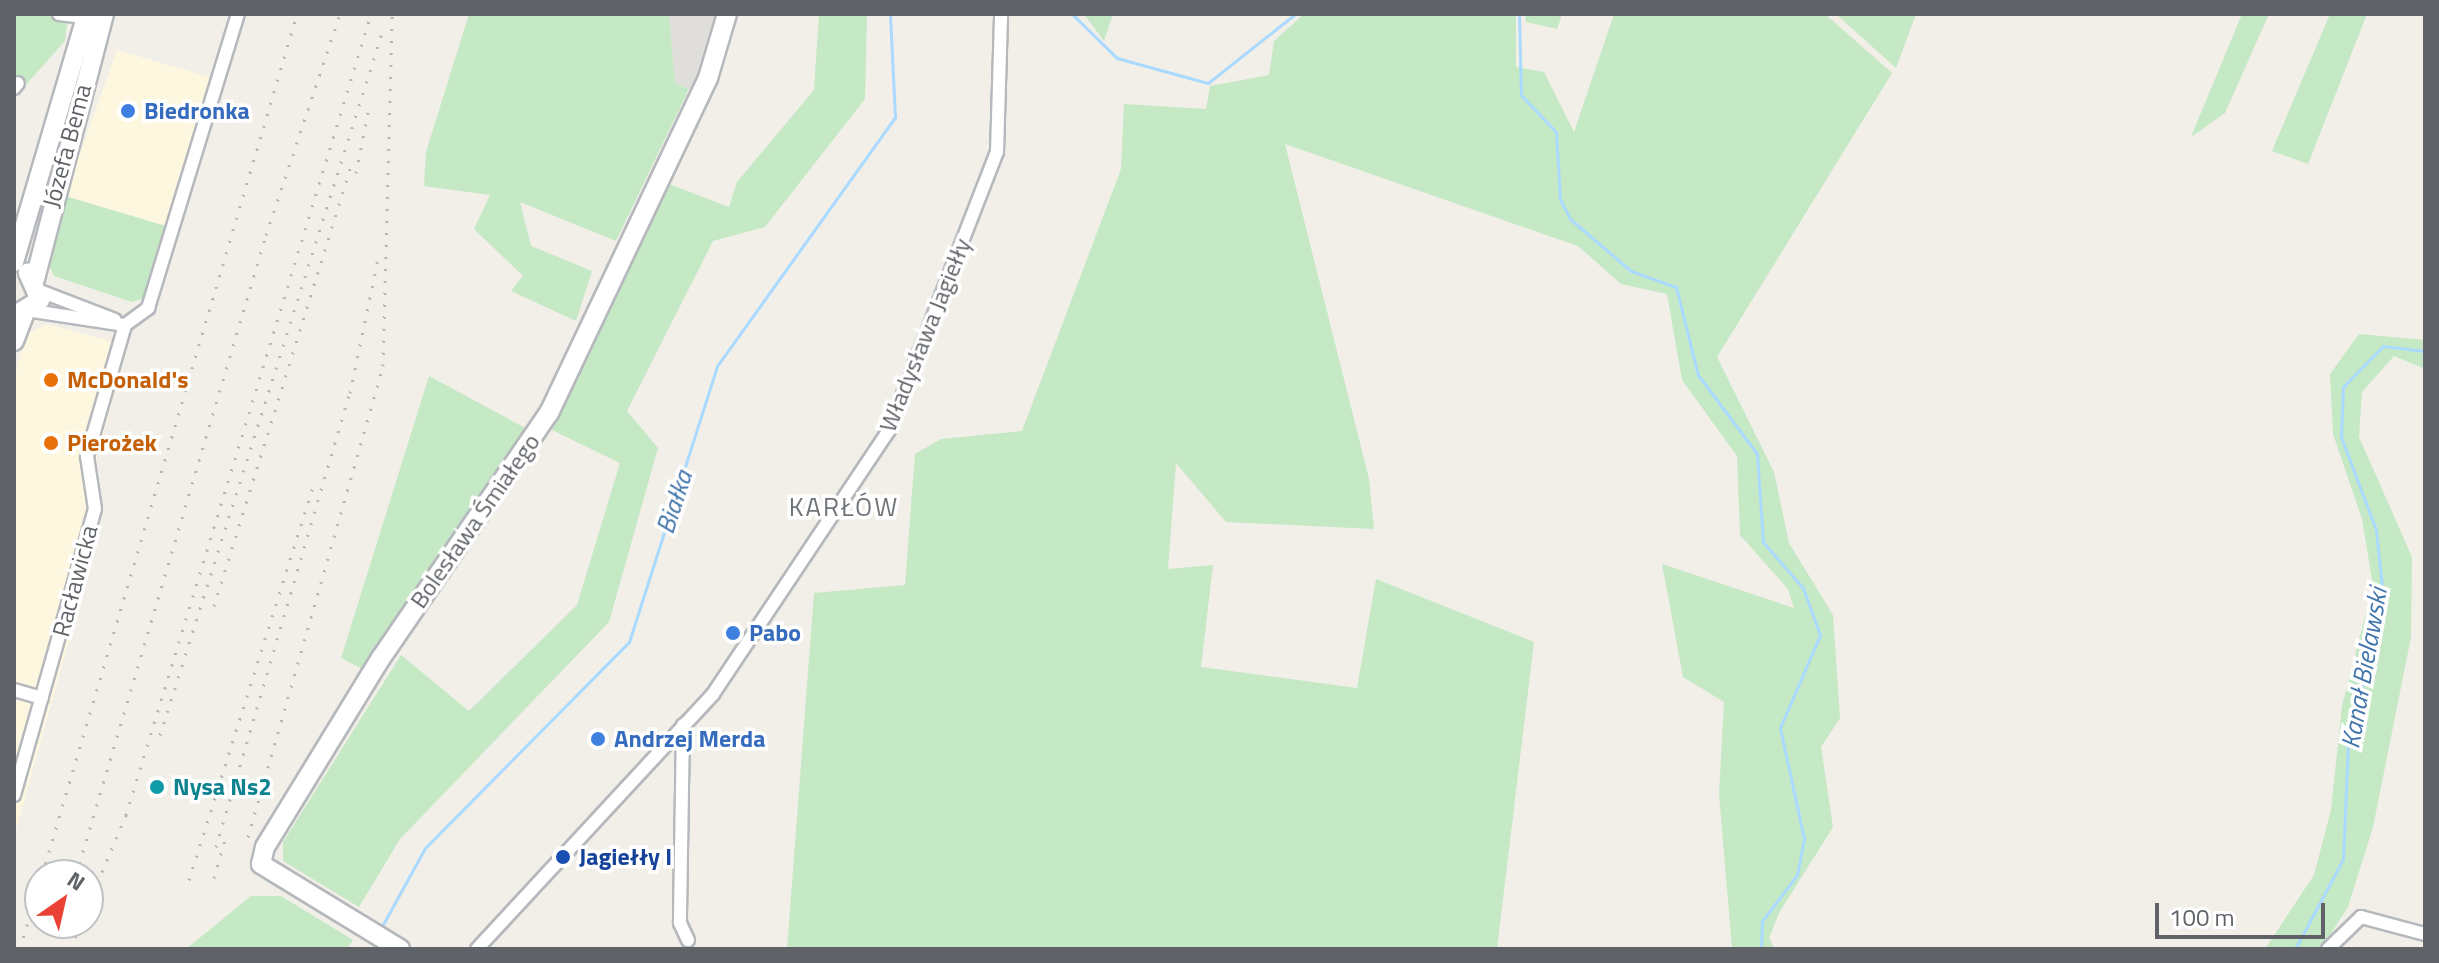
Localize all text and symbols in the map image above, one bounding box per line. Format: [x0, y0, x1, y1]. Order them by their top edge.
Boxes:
street label: Józefa Bema [37, 81, 97, 211]
place label: Biedronka [144, 97, 250, 125]
marker: Biedronka [119, 102, 137, 120]
street label: Władysława Jagiełły [873, 234, 977, 436]
place label: McDonald's [67, 366, 188, 394]
marker: McDonald's [42, 371, 60, 389]
street label: Bolesława Śmiałego [404, 428, 546, 614]
place label: Pierożek [67, 429, 157, 457]
marker: Pierożek [42, 434, 60, 452]
water label: Białka [649, 466, 699, 538]
district label: KARŁÓW [789, 491, 899, 523]
street label: Racławicka [46, 522, 104, 640]
water label: Kanał Bielawski [2335, 585, 2393, 751]
place label: Pabo [749, 619, 801, 647]
marker: Pabo [724, 624, 742, 642]
place label: Andrzej Merda [614, 725, 766, 753]
marker: Andrzej Merda [589, 730, 607, 748]
place label: Nysa Ns2 [173, 773, 272, 801]
marker: Nysa Ns2 [148, 778, 166, 796]
place label: Jagiełły I [579, 843, 672, 871]
marker: Jagiełły I [554, 848, 572, 866]
north arrow [24, 859, 104, 939]
text: N [60, 862, 92, 899]
scale bar [2159, 887, 2329, 937]
text: 100 m [2169, 899, 2235, 935]

